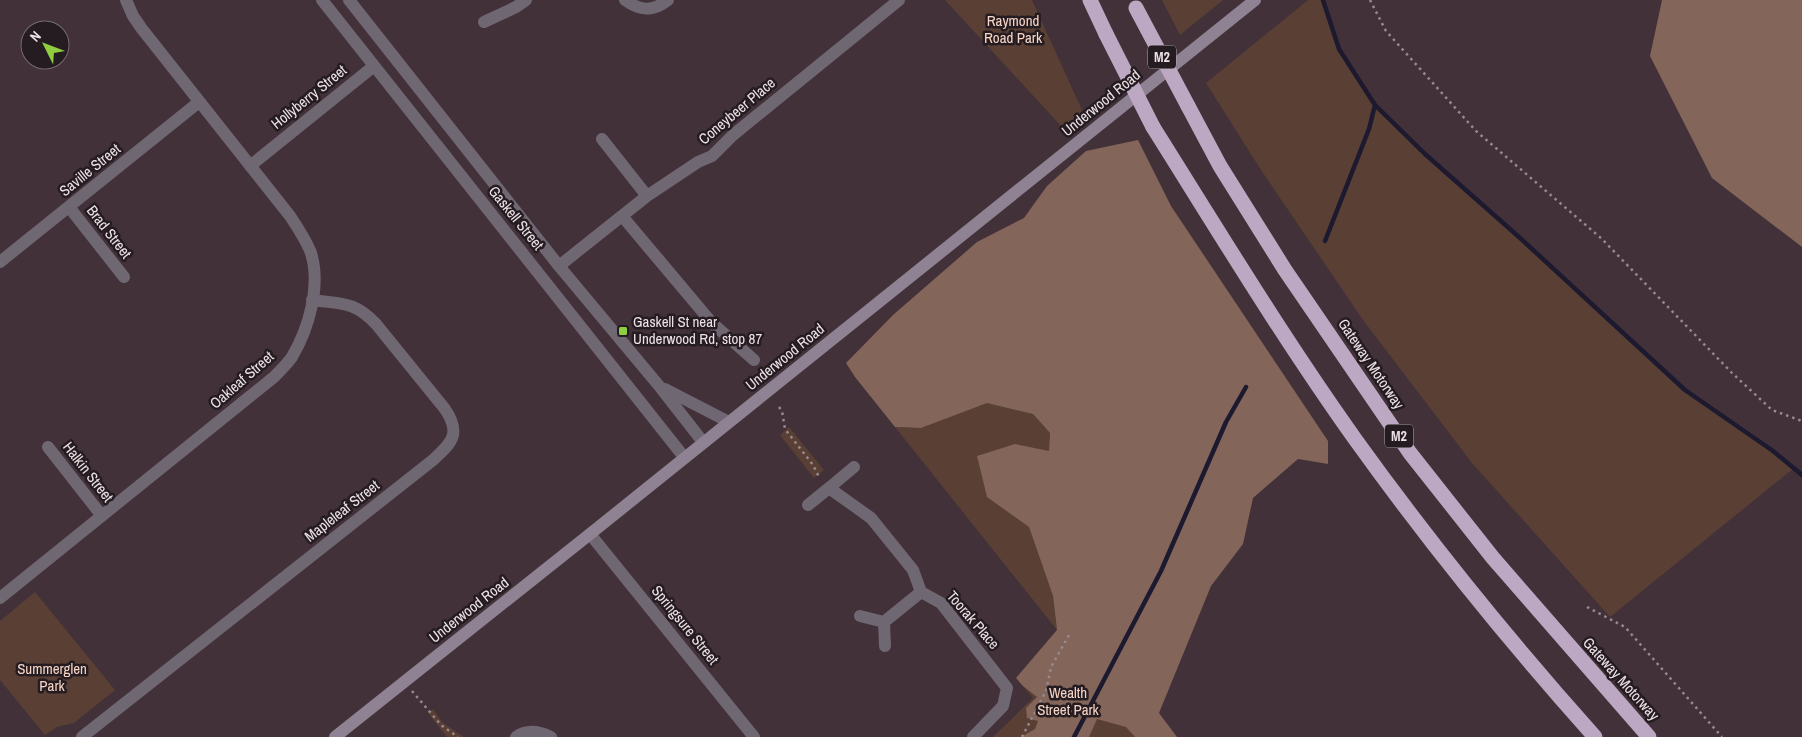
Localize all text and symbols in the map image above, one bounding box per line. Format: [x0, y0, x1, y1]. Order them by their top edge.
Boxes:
park label: Raymond Road Park [984, 10, 1043, 48]
north arrow [20, 20, 70, 70]
text: N [26, 27, 45, 45]
road number: M2 [1148, 46, 1176, 68]
street label: Hollyberry Street [266, 59, 351, 134]
street label: Underwood Road [1057, 64, 1144, 141]
street label: Coneybeer Place [694, 72, 780, 149]
street label: Saville Street [55, 138, 125, 201]
street label: Gaskell Street [484, 181, 549, 255]
street label: Brad Street [82, 201, 137, 263]
place label: Gaskell St near Underwood Rd, stop 87 [633, 311, 762, 349]
street label: Gateway Motorway [1333, 314, 1410, 414]
street label: Underwood Road [741, 318, 828, 395]
marker: Gaskell St near Underwood Rd, stop 87 [617, 325, 629, 337]
street label: Oakleaf Street [205, 346, 279, 413]
road number: M2 [1385, 424, 1413, 448]
street label: Halkin Street [58, 437, 119, 507]
street label: Mapleleaf Street [300, 474, 384, 546]
street label: Underwood Road [425, 572, 513, 647]
street label: Springsure Street [647, 581, 724, 669]
street label: Toorak Place [942, 586, 1005, 654]
street label: Gateway Motorway [1578, 633, 1665, 725]
park label: Summerglen Park [17, 658, 87, 696]
park label: Wealth Street Park [1037, 682, 1100, 720]

